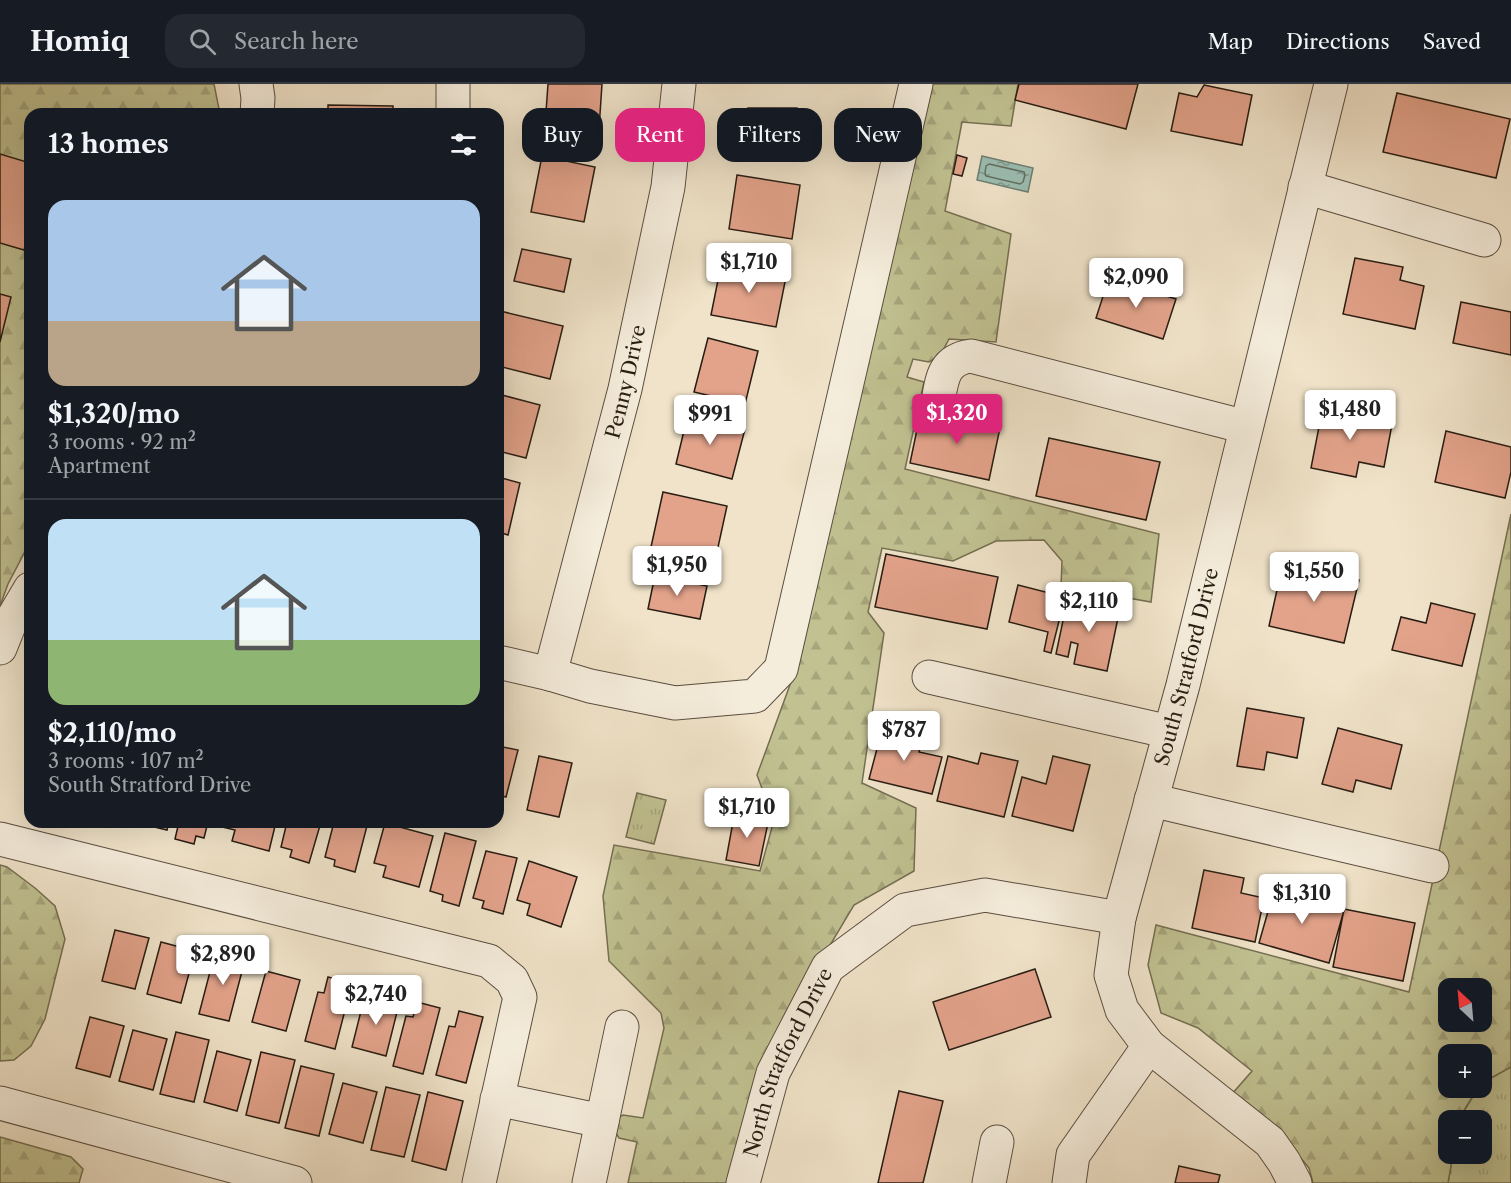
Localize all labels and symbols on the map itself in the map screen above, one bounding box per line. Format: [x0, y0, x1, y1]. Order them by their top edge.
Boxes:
pin: $1,710 [700, 243, 798, 294]
pin: $2,090 [1087, 258, 1185, 309]
street label: Penny Drive [600, 322, 650, 441]
pin: $1,480 [1301, 390, 1399, 441]
pin: $1,320 [908, 394, 1006, 445]
pin: $991 [674, 395, 746, 446]
pin: $1,950 [628, 546, 726, 597]
pin: $1,550 [1265, 552, 1363, 603]
street label: South Stratford Drive [1149, 565, 1223, 768]
pin: $2,110 [1040, 582, 1138, 633]
pin: $787 [868, 711, 940, 762]
pin: $1,710 [698, 788, 796, 839]
pin: $1,310 [1253, 874, 1351, 925]
pin: $2,890 [174, 935, 272, 986]
street label: North Stratford Drive [739, 964, 837, 1160]
pin: $2,740 [327, 975, 425, 1026]
north arrow [1438, 978, 1492, 1032]

